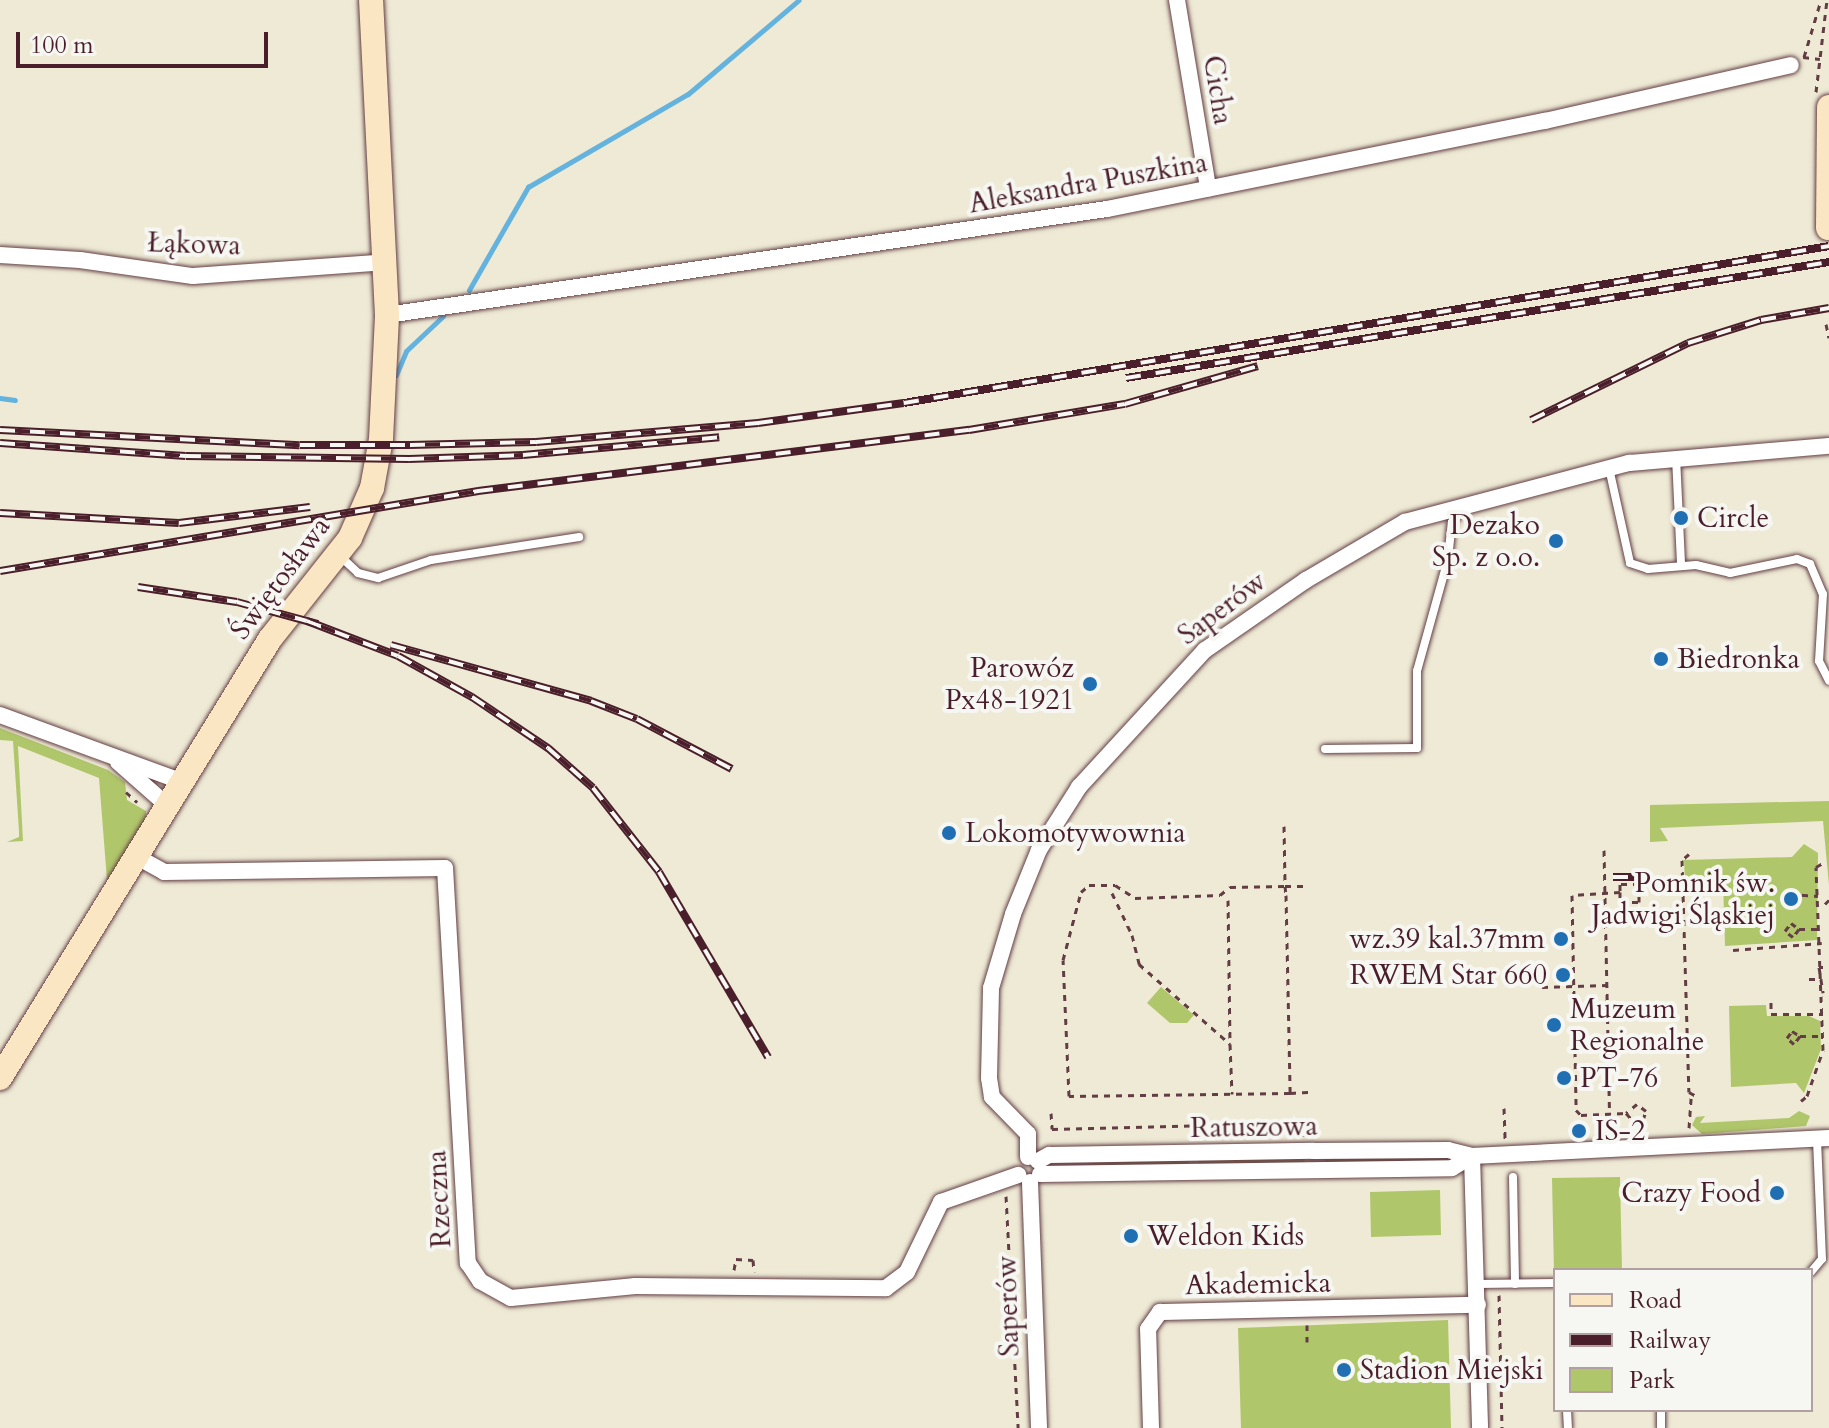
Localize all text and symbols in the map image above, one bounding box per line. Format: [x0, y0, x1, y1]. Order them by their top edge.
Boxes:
scale bar [20, 16, 272, 66]
text: 100 m [30, 29, 94, 62]
street label: Cicha [1196, 53, 1240, 127]
street label: Aleksandra Puszkina [966, 145, 1210, 221]
street label: Łąkowa [147, 226, 241, 262]
place label: Circle [1697, 501, 1769, 535]
place label: Dezako Sp. z o.o. [1432, 508, 1540, 574]
marker: Circle [1672, 509, 1690, 527]
street label: Świętosława [223, 510, 337, 646]
marker: Dezako Sp. z o.o. [1547, 532, 1565, 550]
street label: Saperów [1171, 564, 1273, 652]
place label: Biedronka [1677, 642, 1800, 676]
marker: Biedronka [1652, 650, 1670, 668]
place label: Parowóz Px48-1921 [945, 651, 1074, 717]
marker: Parowóz Px48-1921 [1081, 675, 1099, 693]
place label: Lokomotywownia [965, 816, 1186, 850]
marker: Lokomotywownia [940, 824, 958, 842]
place label: Pomnik św. Jadwigi Śląskiej [1591, 866, 1775, 932]
marker: Pomnik św. Jadwigi Śląskiej [1782, 890, 1800, 908]
place label: wz.39 kal.37mm [1349, 922, 1545, 956]
marker: wz.39 kal.37mm [1552, 930, 1570, 948]
place label: RWEM Star 660 [1350, 958, 1547, 992]
marker: RWEM Star 660 [1554, 966, 1572, 984]
place label: Muzeum Regionalne [1570, 992, 1705, 1058]
marker: Muzeum Regionalne [1545, 1016, 1563, 1034]
place label: PT-76 [1580, 1061, 1658, 1095]
marker: PT-76 [1555, 1069, 1573, 1087]
street label: Ratuszowa [1190, 1109, 1318, 1145]
place label: IS-2 [1595, 1114, 1645, 1148]
marker: IS-2 [1570, 1122, 1588, 1140]
street label: Rzeczna [420, 1149, 458, 1249]
place label: Crazy Food [1621, 1176, 1761, 1210]
marker: Crazy Food [1768, 1184, 1786, 1202]
place label: Weldon Kids [1147, 1219, 1304, 1253]
marker: Weldon Kids [1122, 1227, 1140, 1245]
street label: Saperów [989, 1255, 1027, 1357]
street label: Akademicka [1185, 1266, 1331, 1302]
legend [1553, 1268, 1813, 1412]
text: Road [1629, 1284, 1682, 1317]
text: Railway [1629, 1324, 1711, 1357]
place label: Stadion Miejski [1360, 1353, 1543, 1387]
marker: Stadion Miejski [1335, 1361, 1353, 1379]
text: Park [1629, 1364, 1675, 1397]

